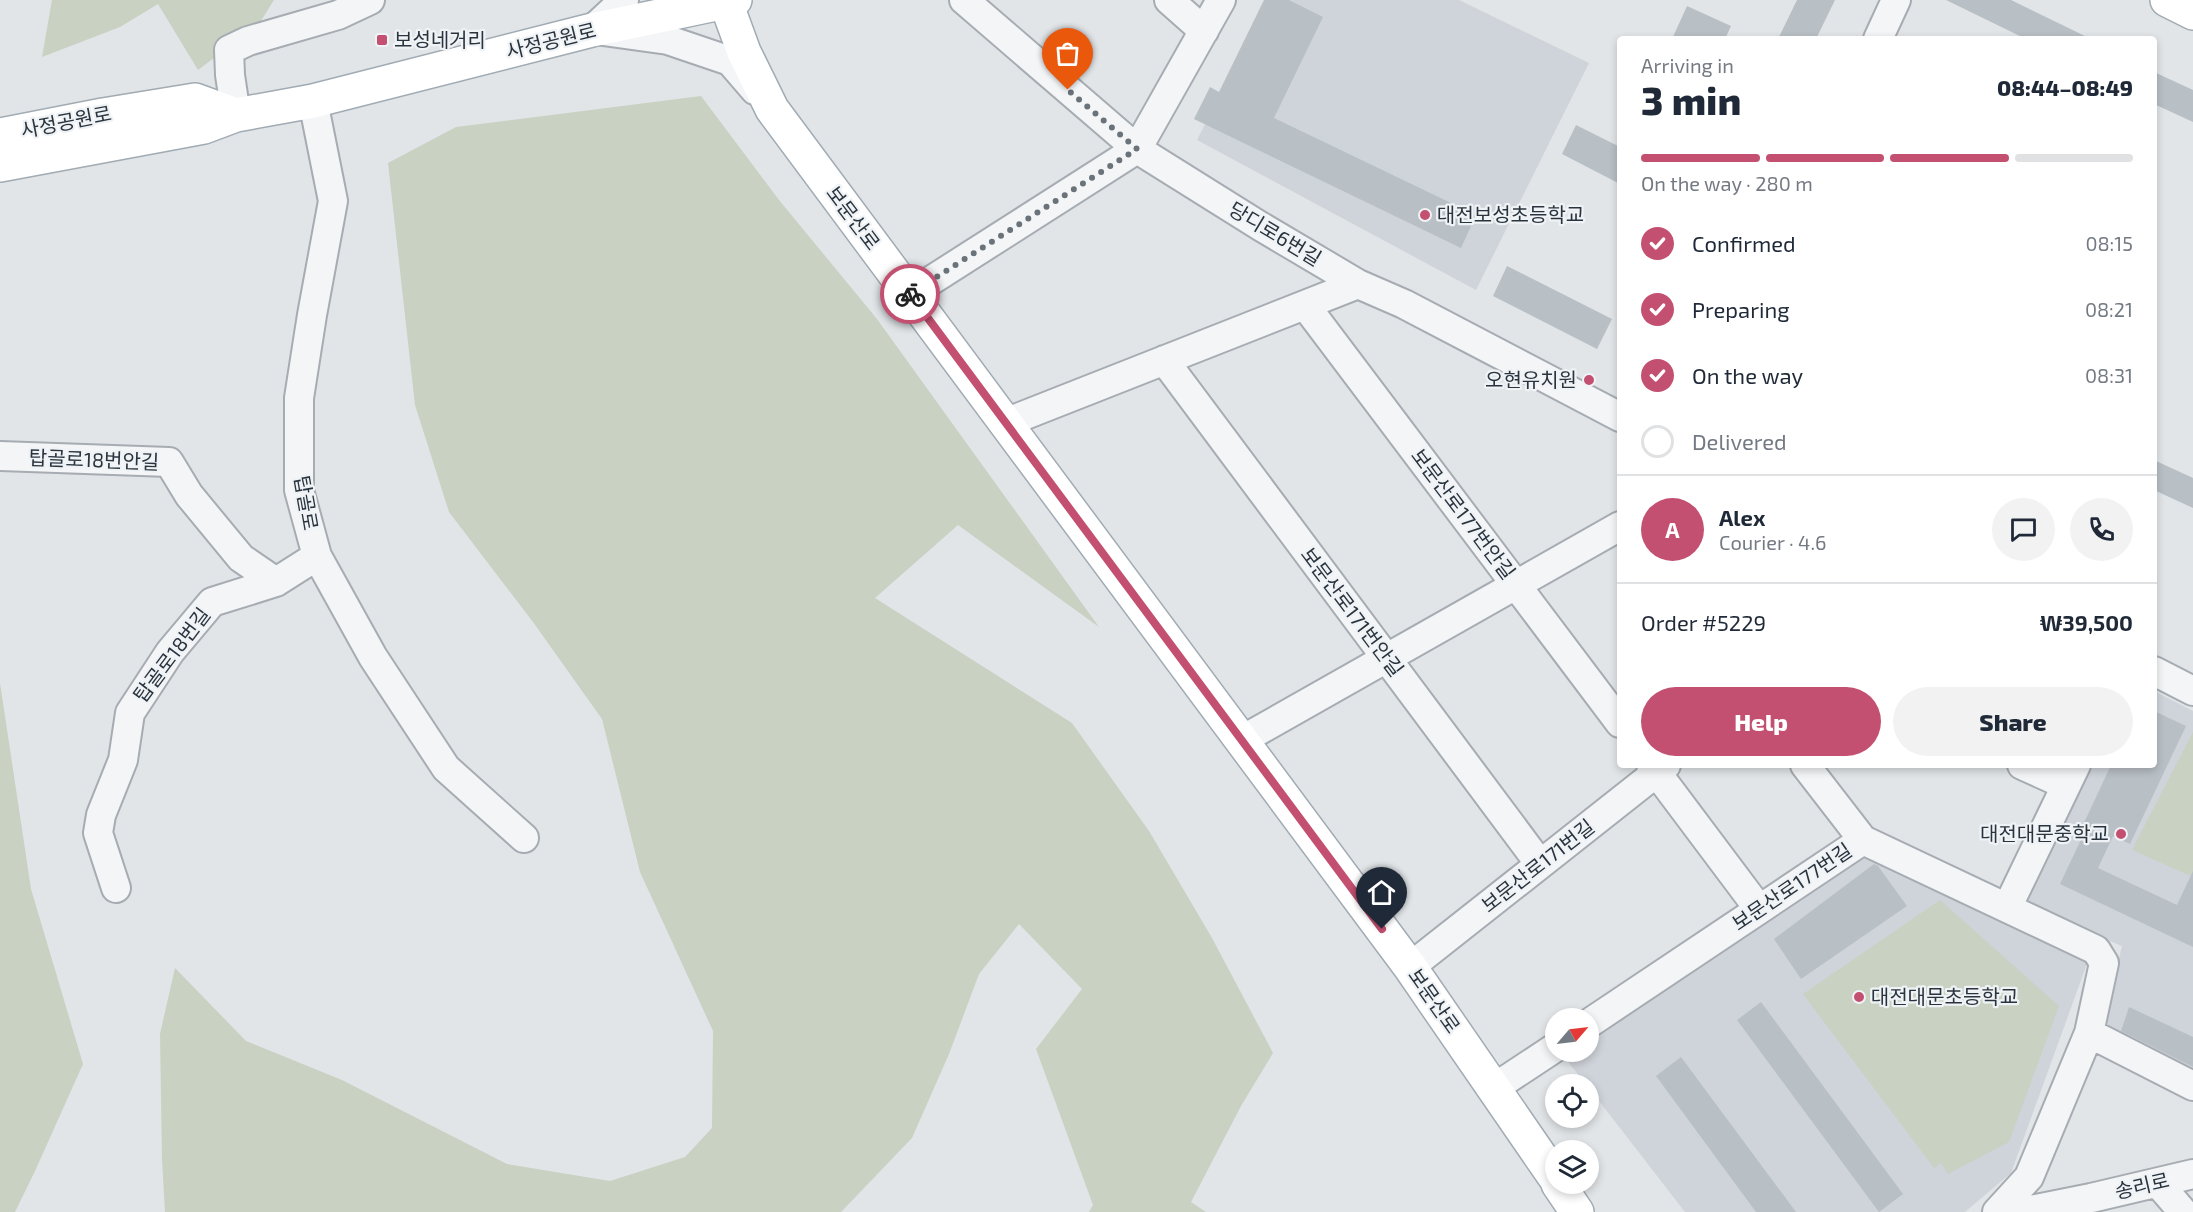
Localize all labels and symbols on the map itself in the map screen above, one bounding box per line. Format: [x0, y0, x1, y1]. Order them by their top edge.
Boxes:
street label: 사정공원로 [503, 17, 598, 63]
place label: 보성네거리 [394, 27, 486, 51]
pin [1042, 28, 1093, 90]
marker: 보성네거리 [375, 33, 389, 47]
street label: 사정공원로 [18, 100, 113, 142]
street label: 보문산로 [822, 181, 886, 254]
street label: 당디로6번길 [1225, 196, 1326, 270]
place label: 대전보성초등학교 [1437, 202, 1584, 226]
marker: 대전보성초등학교 [1418, 208, 1432, 222]
courier [880, 264, 940, 324]
place label: 오현유치원 [1485, 367, 1577, 391]
marker: 오현유치원 [1582, 373, 1596, 387]
street label: 보문산로177번안길 [1407, 443, 1521, 583]
street label: 탑골로18번안길 [28, 445, 160, 473]
street label: 탑골로 [290, 474, 324, 532]
street label: 보문산로171번안길 [1297, 542, 1409, 681]
street label: 탑골로18번길 [128, 602, 215, 706]
street label: 보문산로171번길 [1476, 814, 1599, 917]
place label: 대전대문중학교 [1980, 821, 2109, 845]
marker: 대전대문중학교 [2114, 827, 2128, 841]
street label: 보문산로177번길 [1727, 837, 1856, 935]
pin [1356, 867, 1407, 929]
street label: 보문산로 [1404, 963, 1466, 1037]
place label: 대전대문초등학교 [1871, 984, 2018, 1008]
marker: 대전대문초등학교 [1852, 990, 1866, 1004]
north arrow [1545, 1008, 1599, 1062]
street label: 송리로 [2112, 1167, 2171, 1203]

